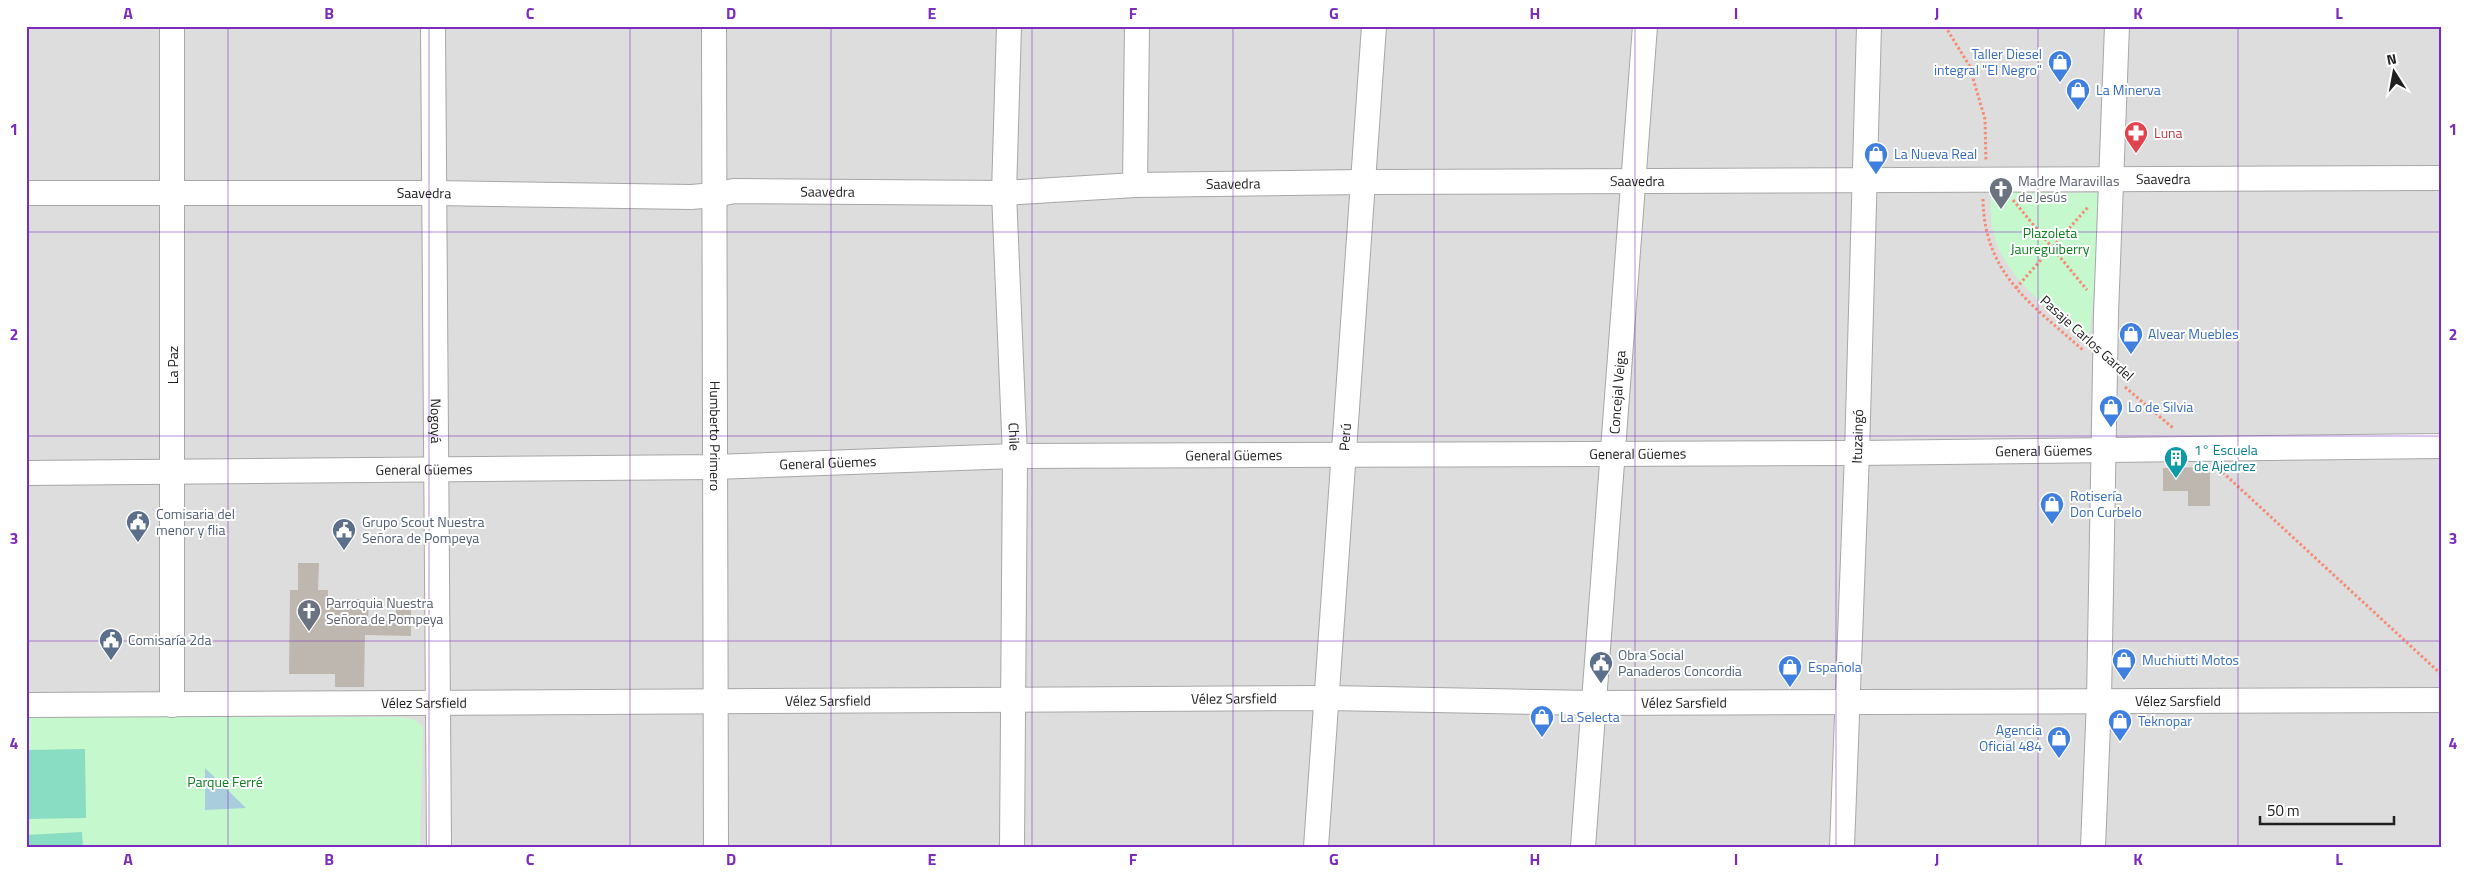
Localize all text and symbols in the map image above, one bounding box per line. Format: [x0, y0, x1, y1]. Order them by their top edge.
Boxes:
text: A [123, 1, 133, 25]
text: B [324, 1, 334, 25]
text: C [526, 1, 535, 25]
text: D [726, 1, 736, 25]
text: E [928, 1, 937, 25]
text: F [1129, 1, 1138, 25]
text: G [1329, 1, 1339, 25]
text: H [1530, 1, 1540, 25]
text: I [1734, 1, 1738, 25]
text: J [1935, 1, 1939, 25]
text: K [2133, 1, 2143, 25]
text: L [2335, 1, 2343, 25]
place label: Taller Diesel integral "El Negro" [1934, 43, 2042, 80]
north arrow [2370, 48, 2420, 98]
text: N [2385, 48, 2398, 70]
shop icon: Taller Diesel integral "El Negro" [2047, 49, 2073, 83]
shop icon: La Minerva [2065, 77, 2091, 111]
place label: La Minerva [2096, 79, 2161, 100]
text: 1 [10, 117, 18, 141]
text: 1 [2449, 117, 2457, 141]
pharmacy icon: Luna [2123, 120, 2149, 154]
place label: Luna [2154, 122, 2183, 143]
shop icon: La Nueva Real [1863, 141, 1889, 175]
place label: La Nueva Real [1894, 143, 1977, 164]
street label: Saavedra [2136, 168, 2190, 189]
street label: Saavedra [1610, 170, 1664, 191]
place label: Madre Maravillas de Jesús [2018, 170, 2119, 207]
street label: Saavedra [1206, 172, 1261, 194]
church icon: Madre Maravillas de Jesús [1988, 176, 2014, 210]
street label: Saavedra [800, 180, 855, 202]
street label: Saavedra [397, 182, 451, 203]
park label: Plazoleta Jaureguiberry [2011, 222, 2090, 259]
street label: Pasaje Carlos Gardel [2036, 290, 2139, 385]
shop icon: Alvear Muebles [2118, 321, 2144, 355]
text: 2 [10, 322, 18, 346]
text: 2 [2449, 322, 2457, 346]
place label: Alvear Muebles [2148, 323, 2239, 344]
street label: La Paz [162, 346, 183, 384]
street label: Concejal Veiga [1603, 350, 1630, 435]
street label: Humberto Primero [705, 381, 726, 491]
shop icon: Lo de Silvia [2098, 394, 2124, 428]
place label: Lo de Silvia [2128, 396, 2193, 417]
street label: Nogoyá [426, 398, 447, 444]
street label: Ituzaingó [1846, 409, 1868, 464]
street label: Chile [1004, 422, 1026, 451]
street label: Perú [1333, 422, 1356, 452]
street label: General Güemes [1995, 439, 2092, 461]
place label: 1° Escuela de Ajedrez [2194, 439, 2258, 476]
street label: General Güemes [1589, 443, 1686, 464]
street label: General Güemes [1185, 444, 1282, 465]
building icon: 1° Escuela de Ajedrez [2163, 445, 2189, 479]
street label: General Güemes [779, 450, 877, 475]
street label: General Güemes [375, 458, 473, 480]
place label: Rotisería Don Curbelo [2070, 485, 2142, 522]
shop icon: Rotisería Don Curbelo [2039, 491, 2065, 525]
place label: Comisaria del menor y flia [156, 503, 235, 540]
public building icon: Comisaria del menor y flia [125, 509, 151, 543]
place label: Grupo Scout Nuestra Señora de Pompeya [362, 511, 484, 548]
public building icon: Grupo Scout Nuestra Señora de Pompeya [331, 517, 357, 551]
text: 3 [10, 526, 18, 550]
text: 3 [2449, 526, 2457, 550]
place label: Parroquia Nuestra Señora de Pompeya [326, 592, 443, 629]
church icon: Parroquia Nuestra Señora de Pompeya [296, 598, 322, 632]
public building icon: Comisaría 2da [98, 627, 124, 661]
place label: Comisaría 2da [128, 629, 211, 650]
place label: Obra Social Panaderos Concordia [1618, 644, 1742, 681]
shop icon: Muchiutti Motos [2111, 647, 2137, 681]
place label: Muchiutti Motos [2142, 649, 2239, 670]
public building icon: Obra Social Panaderos Concordia [1588, 650, 1614, 684]
shop icon: Española [1777, 654, 1803, 688]
place label: Española [1808, 656, 1862, 677]
street label: Vélez Sarsfield [1191, 687, 1277, 709]
street label: Vélez Sarsfield [785, 689, 871, 711]
street label: Vélez Sarsfield [2135, 690, 2221, 711]
street label: Vélez Sarsfield [381, 692, 467, 713]
street label: Vélez Sarsfield [1641, 692, 1727, 713]
shop icon: La Selecta [1529, 704, 1555, 738]
place label: La Selecta [1560, 706, 1620, 727]
shop icon: Teknopar [2107, 708, 2133, 742]
place label: Teknopar [2138, 710, 2192, 731]
place label: Agencia Oficial 484 [1979, 719, 2042, 756]
shop icon: Agencia Oficial 484 [2046, 725, 2072, 759]
text: 4 [10, 731, 19, 755]
text: 4 [2449, 731, 2458, 755]
park label: Parque Ferré [187, 771, 263, 792]
scale bar [2260, 793, 2393, 825]
text: 50 m [2267, 799, 2300, 822]
text: A [123, 847, 133, 871]
text: B [324, 847, 334, 871]
text: C [526, 847, 535, 871]
text: D [726, 847, 736, 871]
text: E [928, 847, 937, 871]
text: F [1129, 847, 1138, 871]
text: G [1329, 847, 1339, 871]
text: H [1530, 847, 1540, 871]
text: I [1734, 847, 1738, 871]
text: J [1935, 847, 1939, 871]
text: K [2133, 847, 2143, 871]
text: L [2335, 847, 2343, 871]

